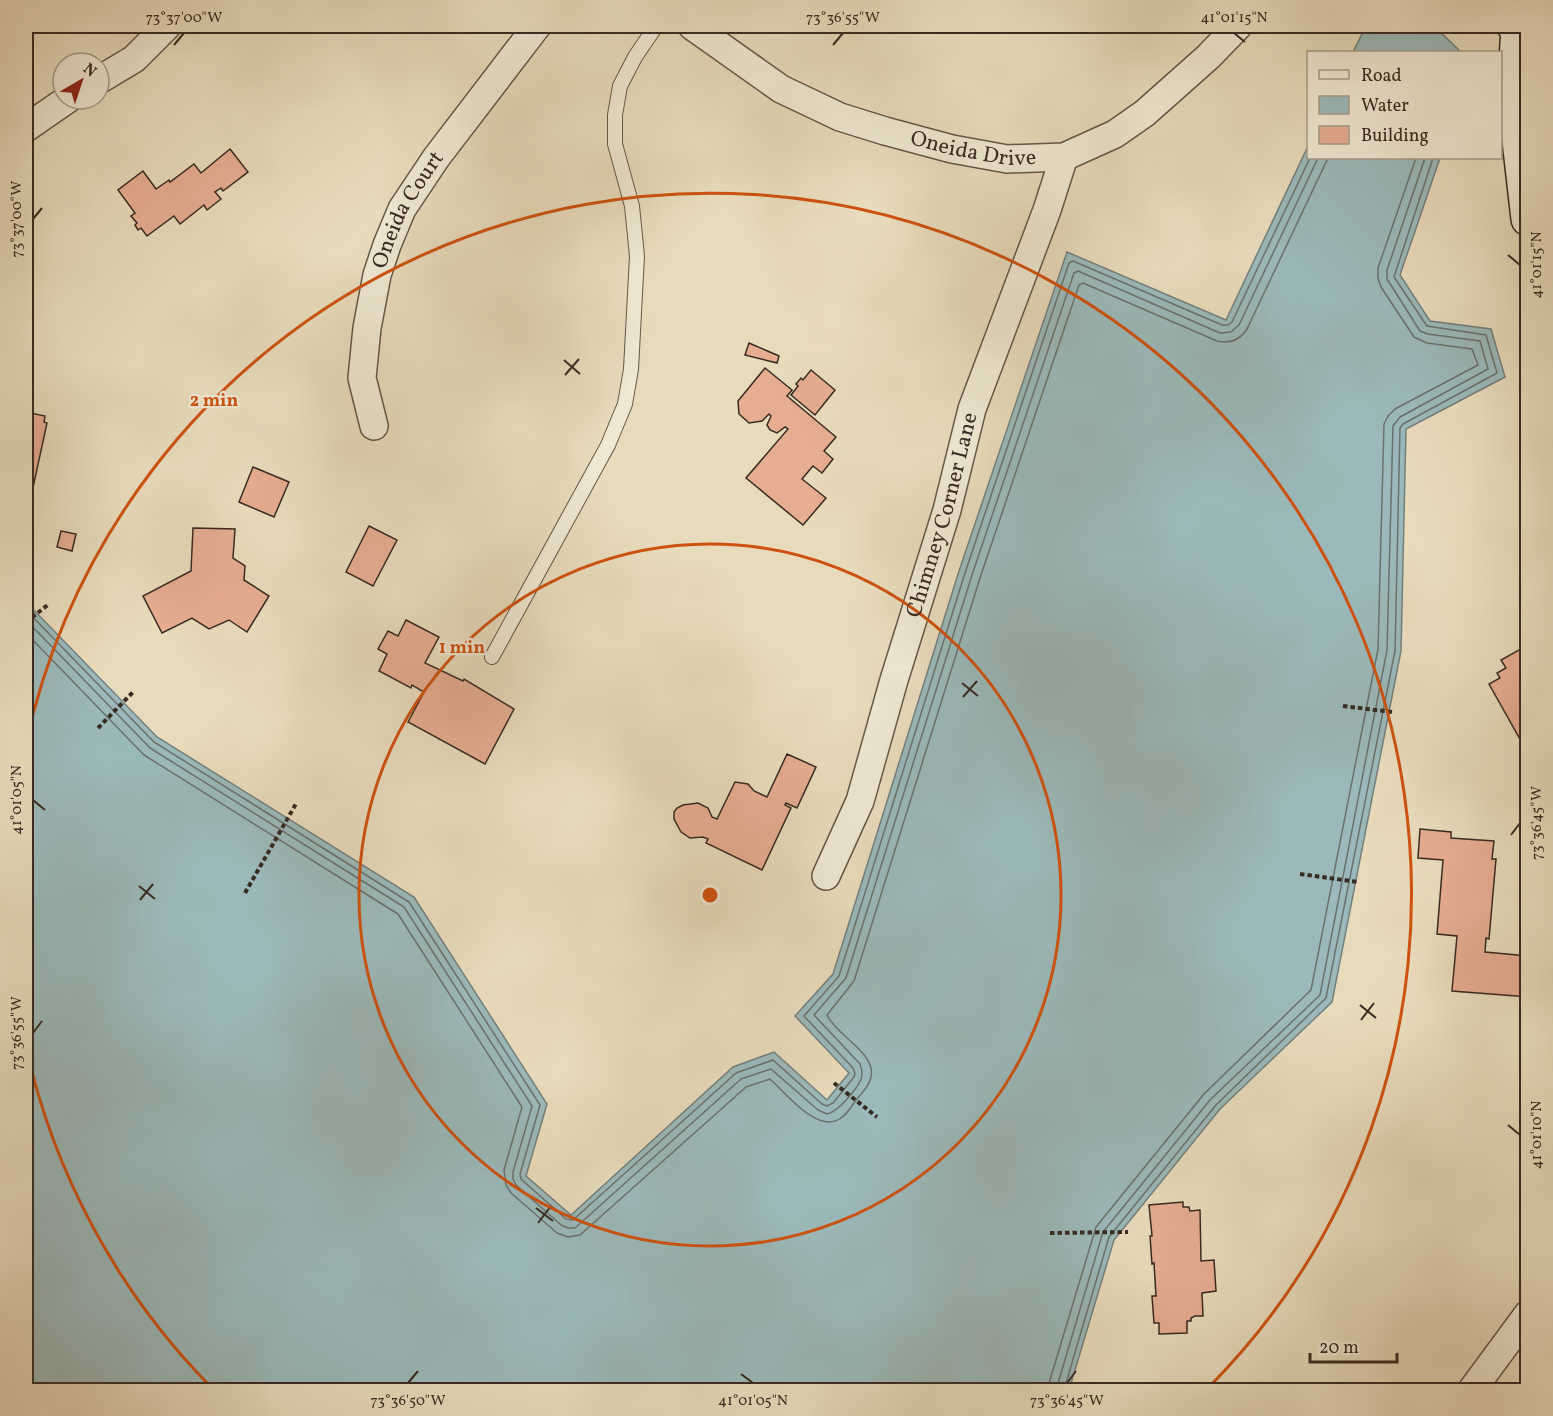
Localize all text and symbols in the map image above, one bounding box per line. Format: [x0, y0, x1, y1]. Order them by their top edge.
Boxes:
text: 73°37'00"W [146, 8, 222, 29]
text: 73°36'55"W [806, 8, 880, 29]
text: 41°01'15"N [1200, 8, 1268, 29]
north arrow [51, 51, 111, 111]
legend [1307, 51, 1502, 159]
text: N [78, 59, 101, 83]
text: Road [1361, 64, 1402, 89]
text: Water [1361, 94, 1409, 119]
street label: Oneida Drive [907, 123, 1037, 174]
text: Building [1361, 124, 1429, 149]
street label: Oneida Court [365, 144, 452, 273]
text: 73°37'00"W [7, 181, 28, 257]
text: 41°01'15"N [1527, 231, 1548, 299]
text: 2 min [190, 389, 238, 414]
street label: Chimney Corner Lane [899, 409, 986, 622]
text: 1 min [439, 636, 485, 661]
text: 41°01'05"N [7, 765, 28, 835]
text: 73°36'45"W [1527, 786, 1548, 860]
centre of rings [700, 885, 720, 905]
text: 73°36'55"W [7, 996, 28, 1070]
text: 41°01'10"N [1527, 1101, 1548, 1169]
scale bar [1310, 1326, 1397, 1364]
text: 20 m [1319, 1336, 1359, 1361]
text: 73°36'50"W [371, 1391, 445, 1412]
text: 41°01'05"N [718, 1391, 788, 1412]
text: 73°36'45"W [1030, 1391, 1104, 1412]

